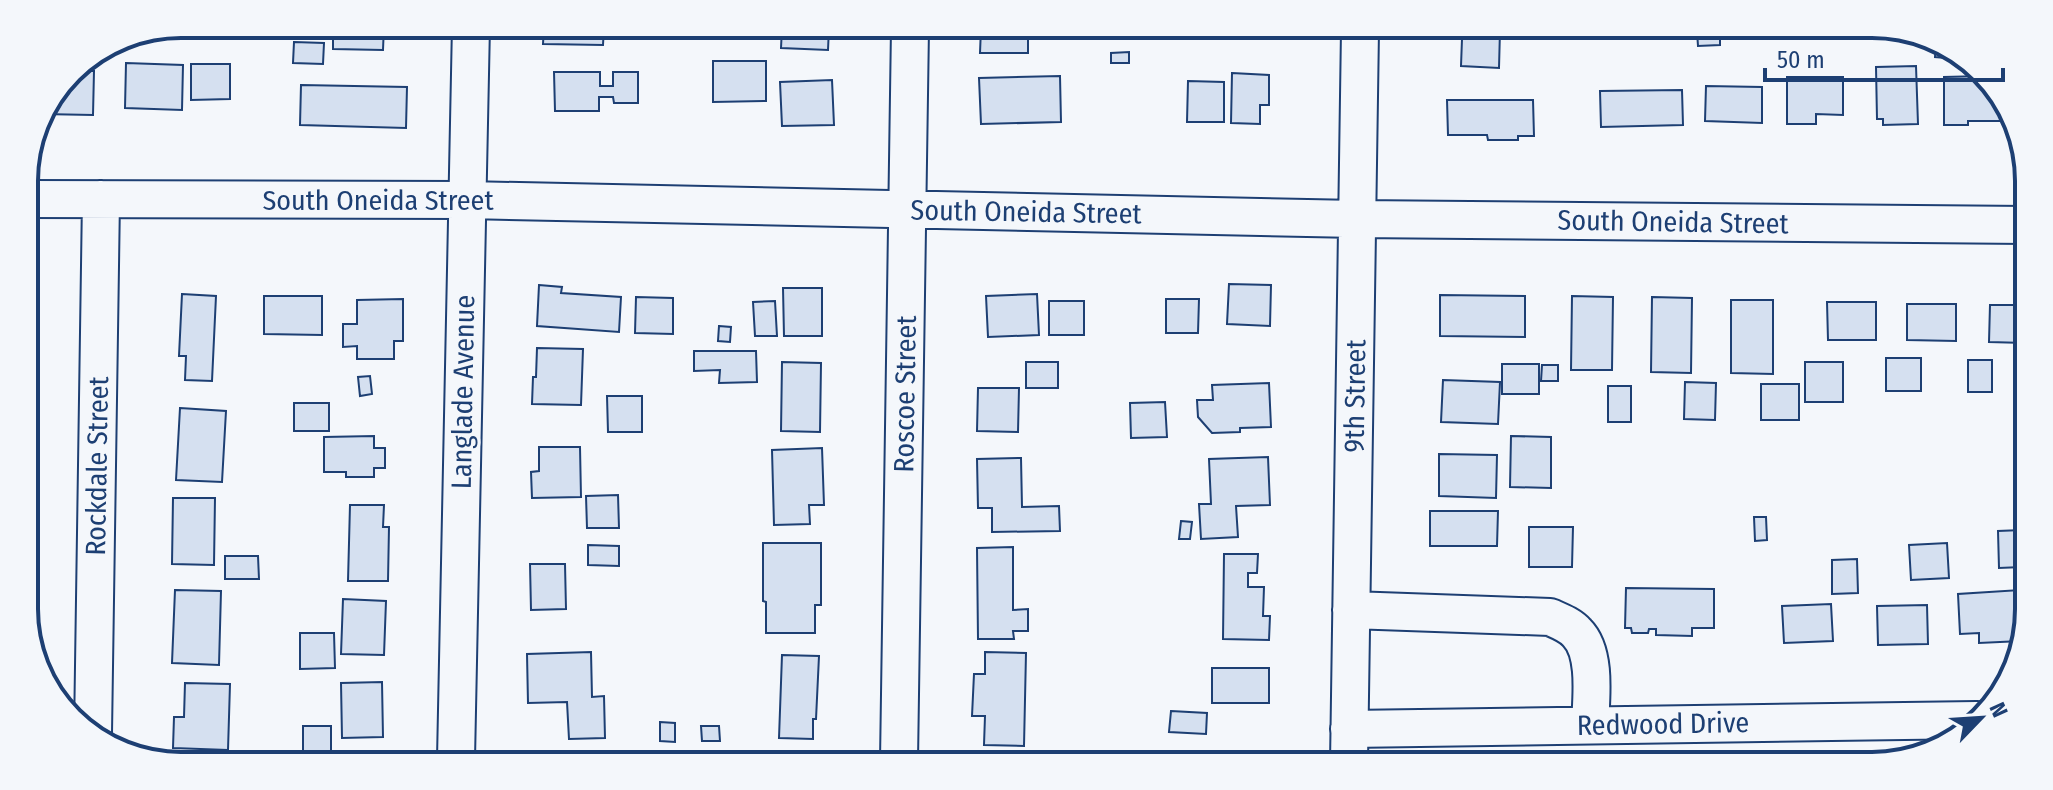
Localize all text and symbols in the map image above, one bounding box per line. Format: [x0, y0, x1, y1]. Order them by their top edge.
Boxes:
scale bar [1765, 32, 2003, 82]
text: 50 m [1777, 46, 1825, 74]
street label: South Oneida Street [262, 184, 494, 217]
street label: South Oneida Street [910, 193, 1143, 231]
street label: South Oneida Street [1557, 203, 1790, 241]
street label: Langlade Avenue [445, 295, 481, 489]
street label: Roscoe Street [887, 314, 923, 473]
street label: 9th Street [1338, 338, 1372, 453]
street label: Rockdale Street [79, 375, 115, 556]
north arrow [1941, 678, 2021, 758]
text: N [1984, 698, 2014, 721]
street label: Redwood Drive [1577, 706, 1749, 742]

